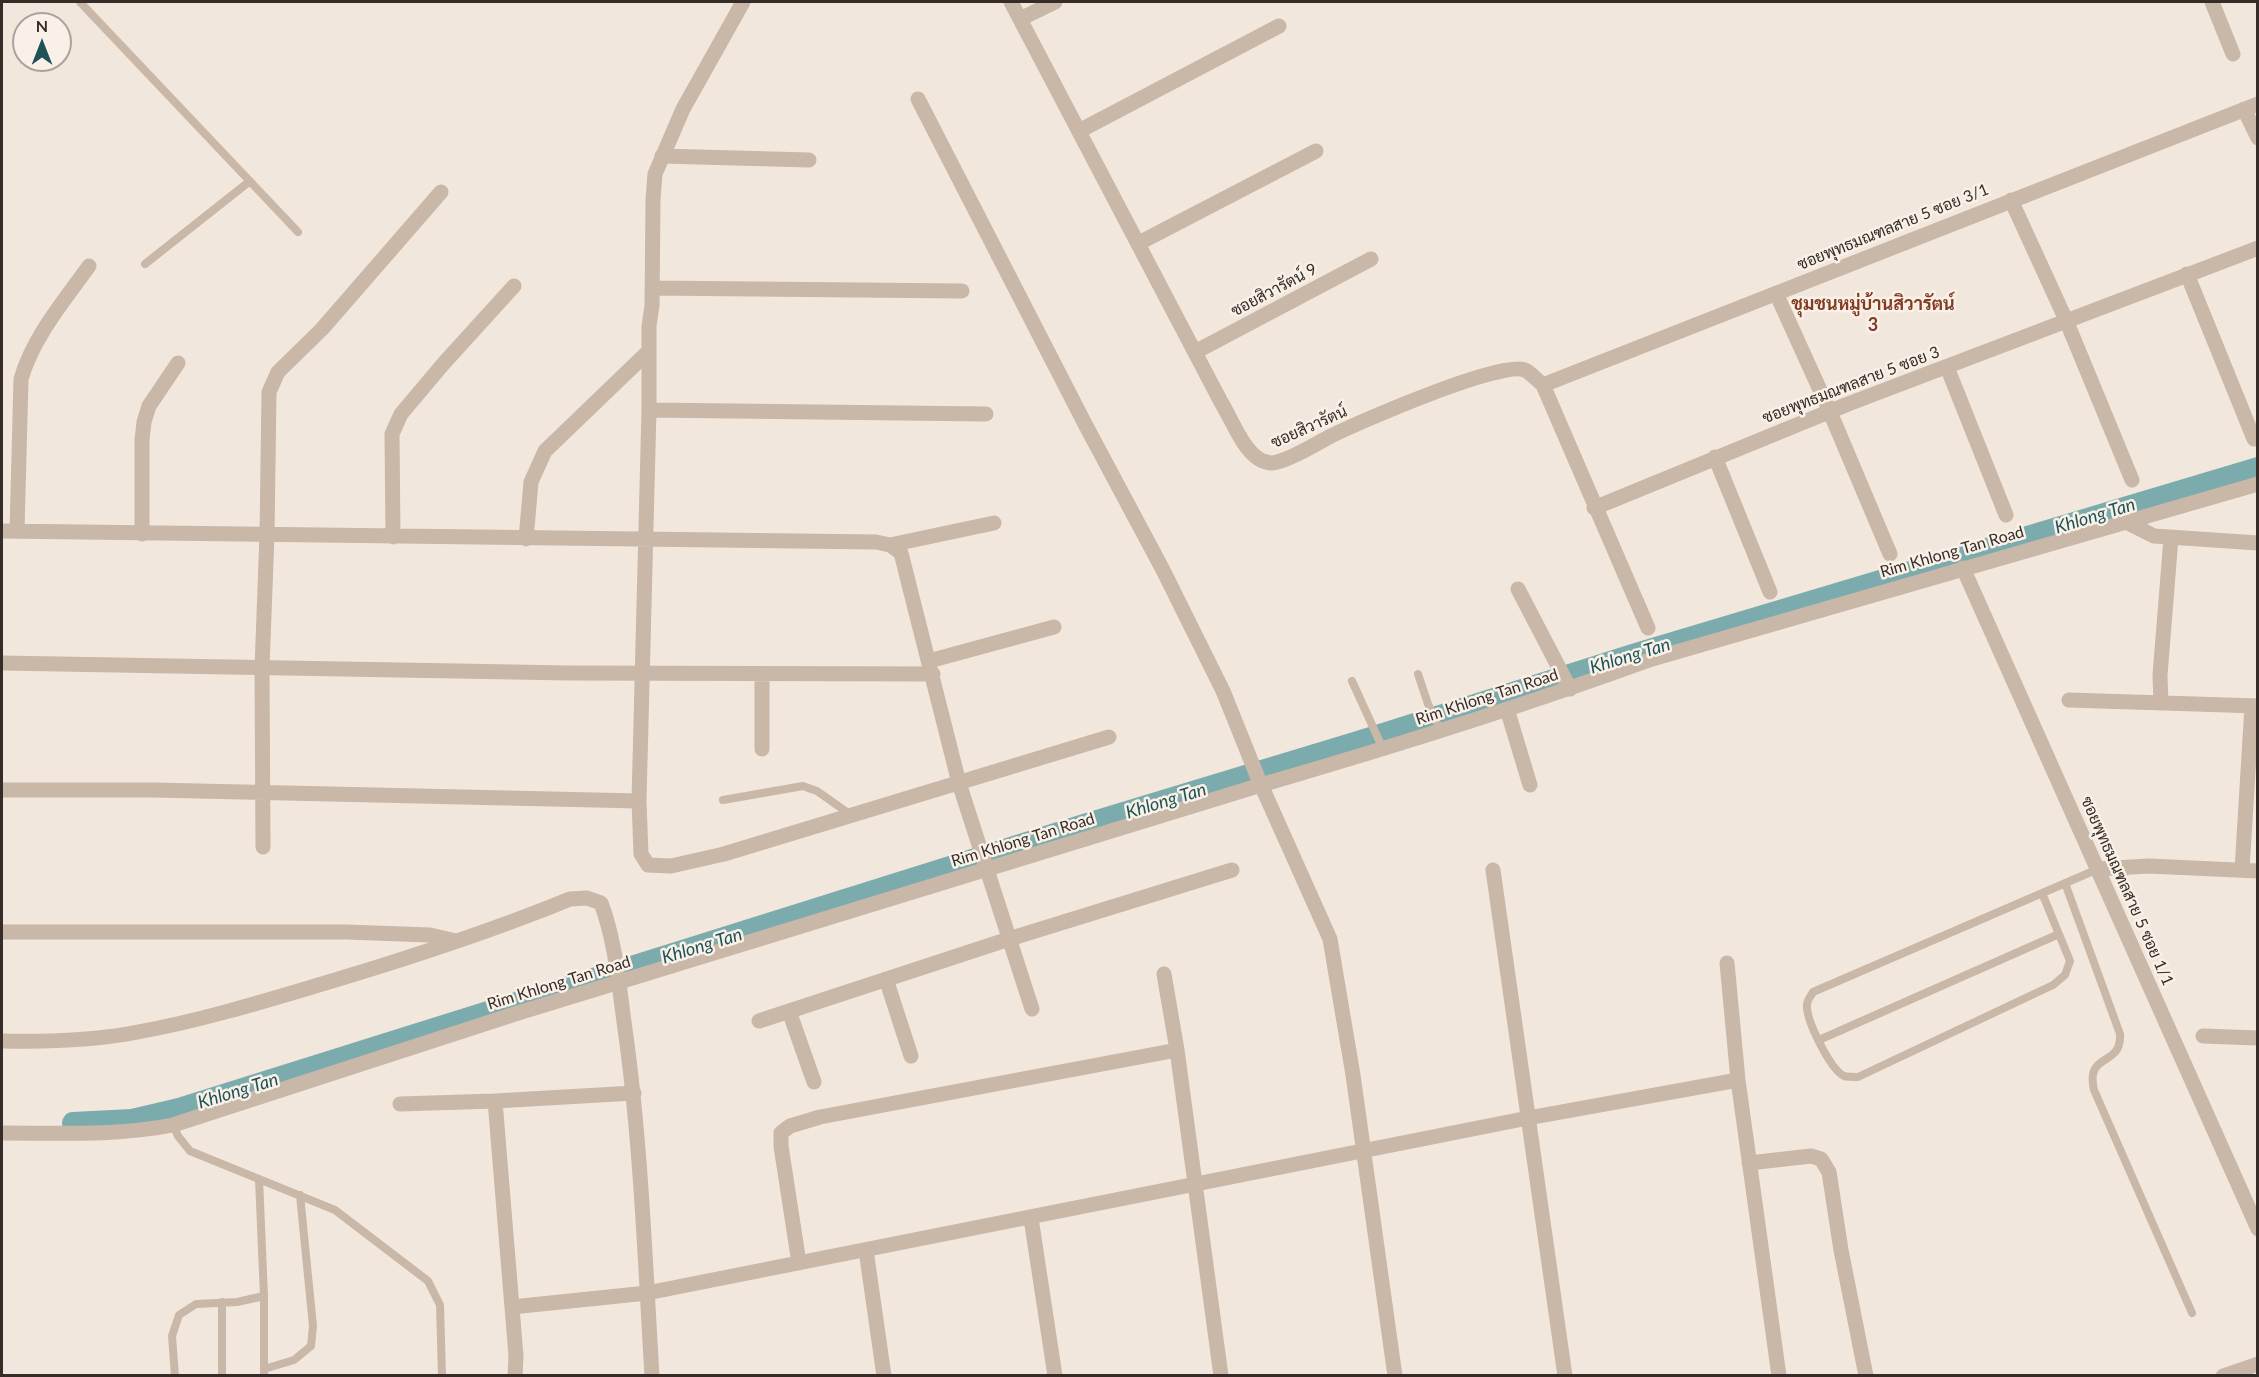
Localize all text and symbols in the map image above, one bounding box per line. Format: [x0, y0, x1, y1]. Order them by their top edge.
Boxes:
north arrow [12, 12, 72, 72]
text: N [36, 16, 48, 35]
street label: ซอยพุทธมณฑลสาย 5 ซอย 3/1 [1794, 180, 1992, 274]
street label: ซอยสิวารัตน์ 9 [1228, 259, 1320, 321]
district label: ชุมชนหมู่บ้านสิวารัตน์ 3 [1791, 293, 1955, 336]
street label: ซอยพุทธมณฑลสาย 5 ซอย 3 [1760, 342, 1942, 428]
street label: ซอยสิวารัตน์ [1268, 402, 1350, 452]
water label: Khlong Tan [2052, 494, 2138, 538]
street label: Rim Khlong Tan Road [1878, 522, 2026, 582]
water label: Khlong Tan [1587, 634, 1673, 678]
street label: Rim Khlong Tan Road [1413, 665, 1561, 729]
water label: Khlong Tan [1123, 779, 1209, 823]
street label: ซอยพุทธมณฑลสาย 5 ซอย 1/1 [2077, 794, 2177, 988]
street label: Rim Khlong Tan Road [949, 809, 1097, 871]
water label: Khlong Tan [659, 924, 745, 968]
street label: Rim Khlong Tan Road [485, 952, 633, 1014]
water label: Khlong Tan [195, 1069, 281, 1113]

